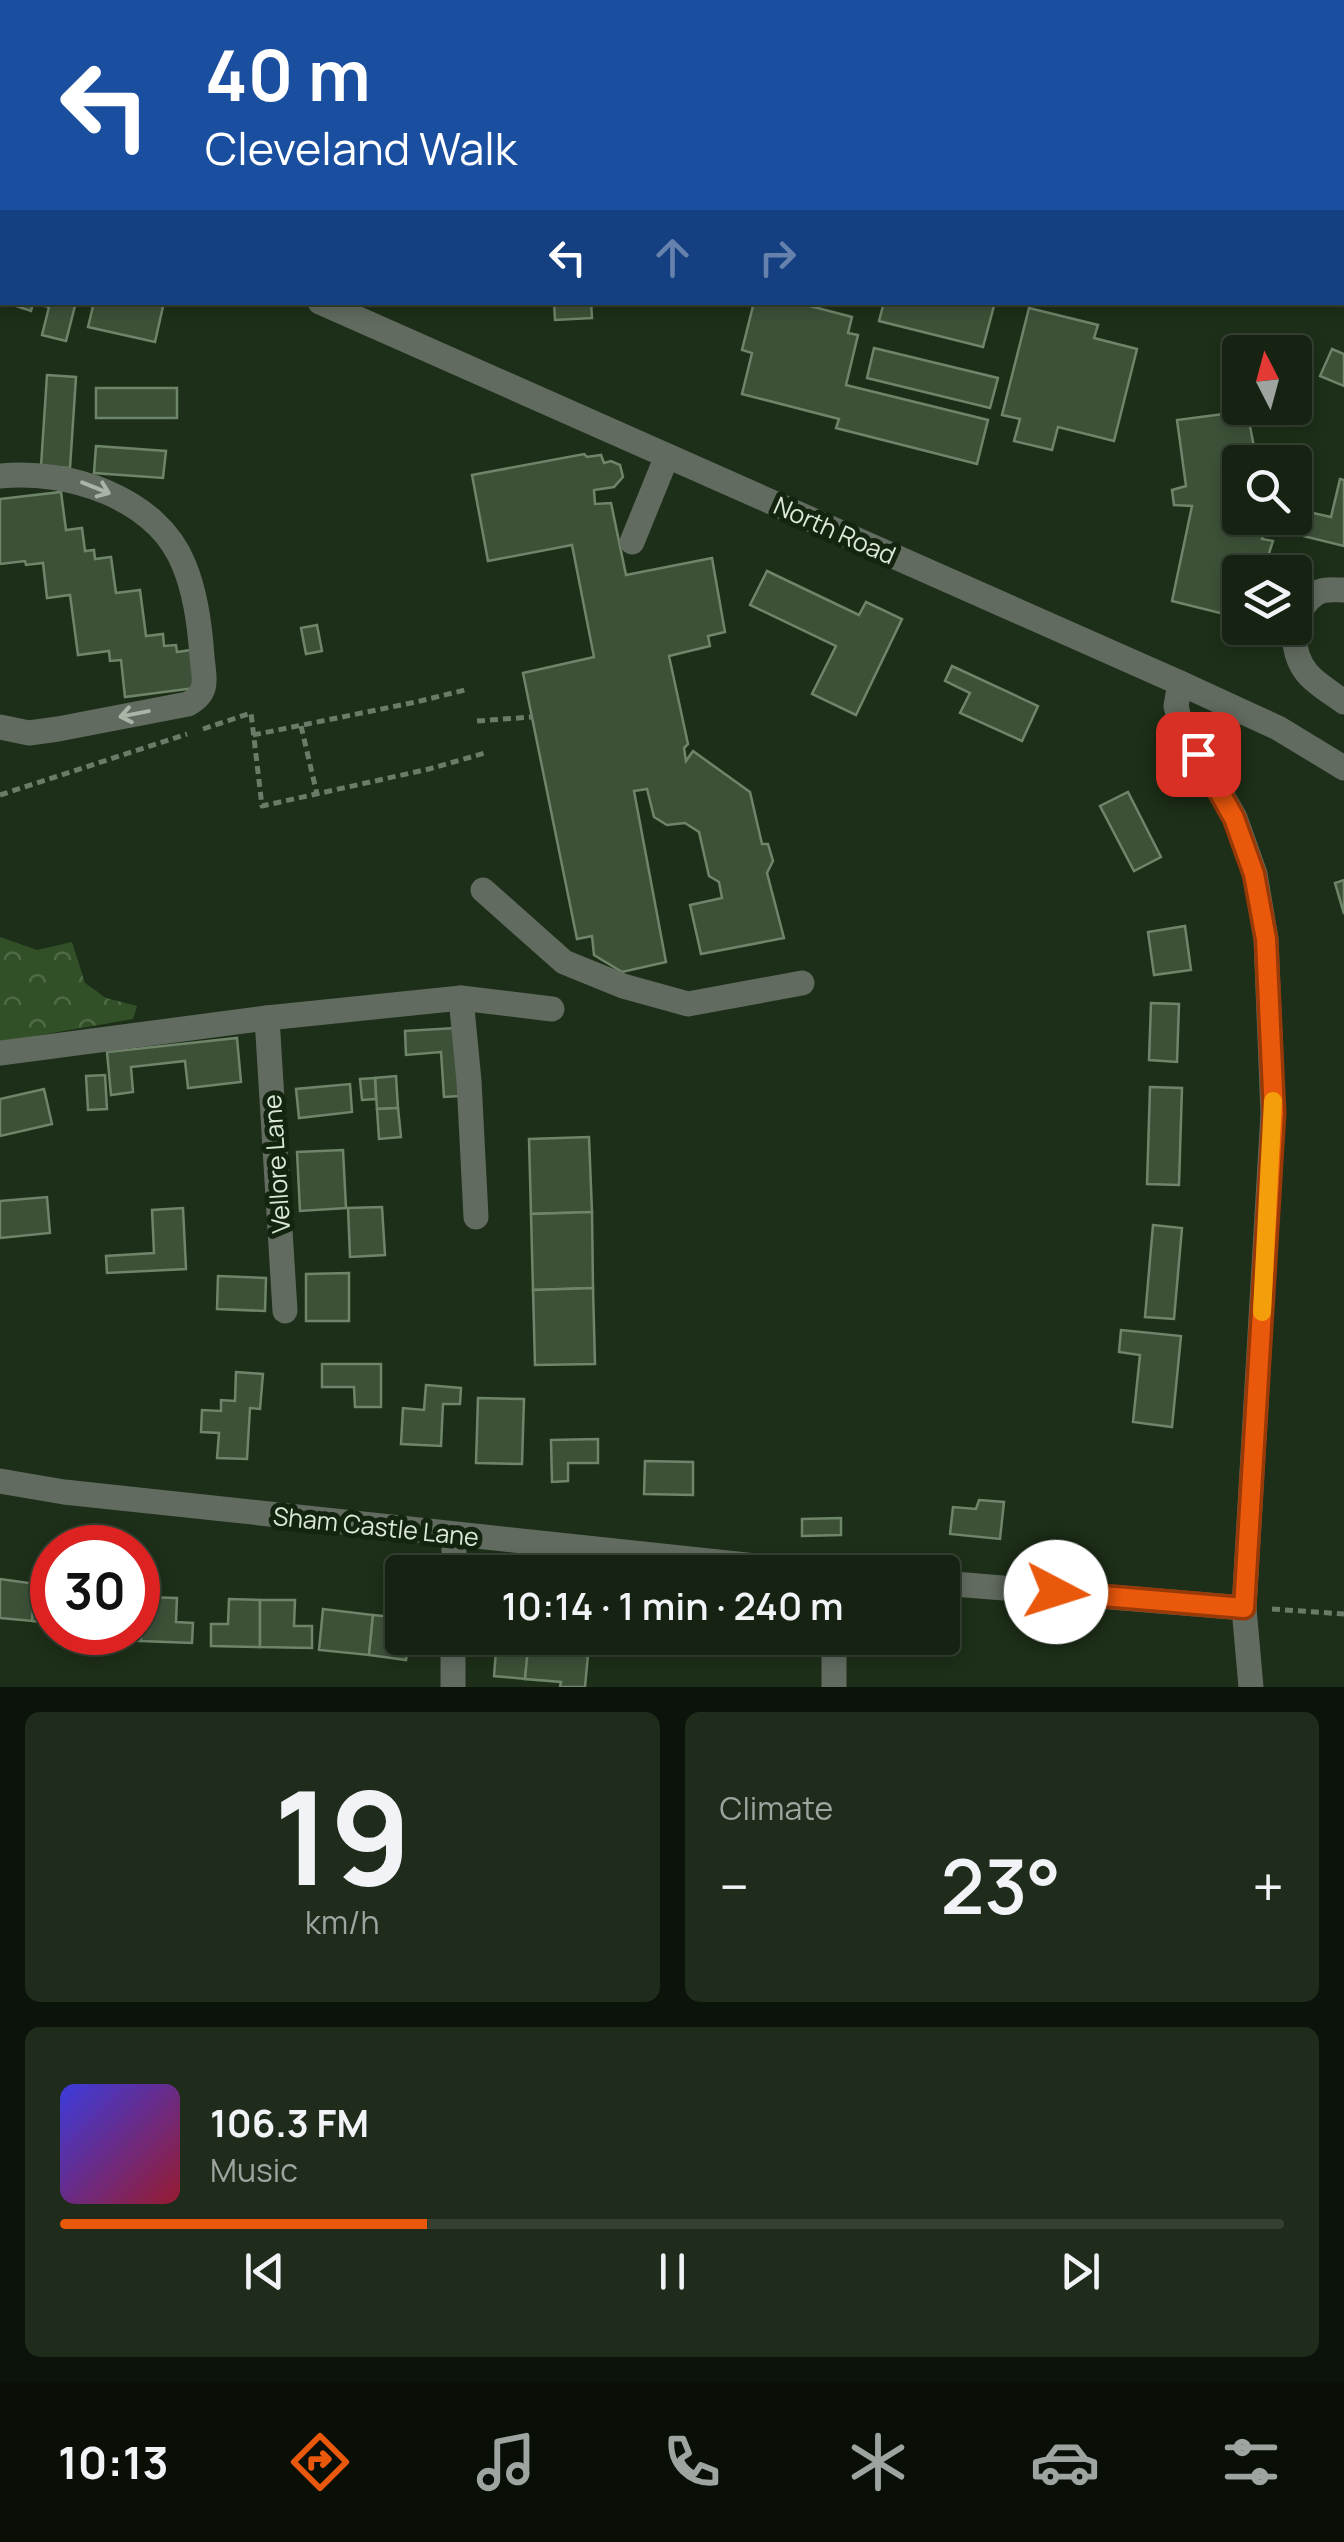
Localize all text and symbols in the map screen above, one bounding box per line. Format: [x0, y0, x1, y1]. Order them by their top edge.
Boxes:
text: 40 m [205, 26, 371, 122]
icon: left [40, 40, 170, 170]
text: Cleveland Walk [205, 117, 517, 179]
icon: left [540, 230, 595, 285]
icon: ahead [645, 230, 700, 285]
icon: right [750, 230, 805, 285]
north arrow [1222, 335, 1312, 425]
map controls [1222, 335, 1312, 645]
button: search [1222, 445, 1312, 535]
one-way arrow [79, 480, 110, 498]
street label: North Road [768, 488, 902, 572]
button: layers [1222, 555, 1312, 645]
one-way arrow [119, 706, 151, 725]
pin [1156, 712, 1241, 797]
icon: arrive [1171, 727, 1226, 782]
street label: Vellore Lane [254, 1093, 298, 1235]
street label: Sham Castle Lane [271, 1498, 481, 1554]
speed limit sign: 30 [30, 1525, 160, 1655]
position arrow [1004, 1540, 1108, 1644]
text: 10:14 · 1 min · 240 m [501, 1579, 844, 1631]
text: 19 [273, 1746, 411, 1924]
text: Climate [720, 1786, 833, 1830]
text: 23° [940, 1834, 1061, 1937]
text: − [720, 1848, 749, 1924]
text: + [1252, 1848, 1284, 1924]
text: km/h [305, 1900, 379, 1944]
text: 106.3 FM [210, 2096, 369, 2148]
text: Music [210, 2148, 298, 2192]
icon: previous [237, 2244, 292, 2299]
icon: pause [645, 2244, 700, 2299]
icon: next [1053, 2244, 1108, 2299]
icon: directions [285, 2427, 355, 2497]
icon: music [471, 2427, 541, 2497]
icon: phone [657, 2427, 727, 2497]
icon: climate [843, 2427, 913, 2497]
icon: car [1030, 2427, 1100, 2497]
icon: filters [1216, 2427, 1286, 2497]
text: 10:13 [58, 2431, 169, 2493]

